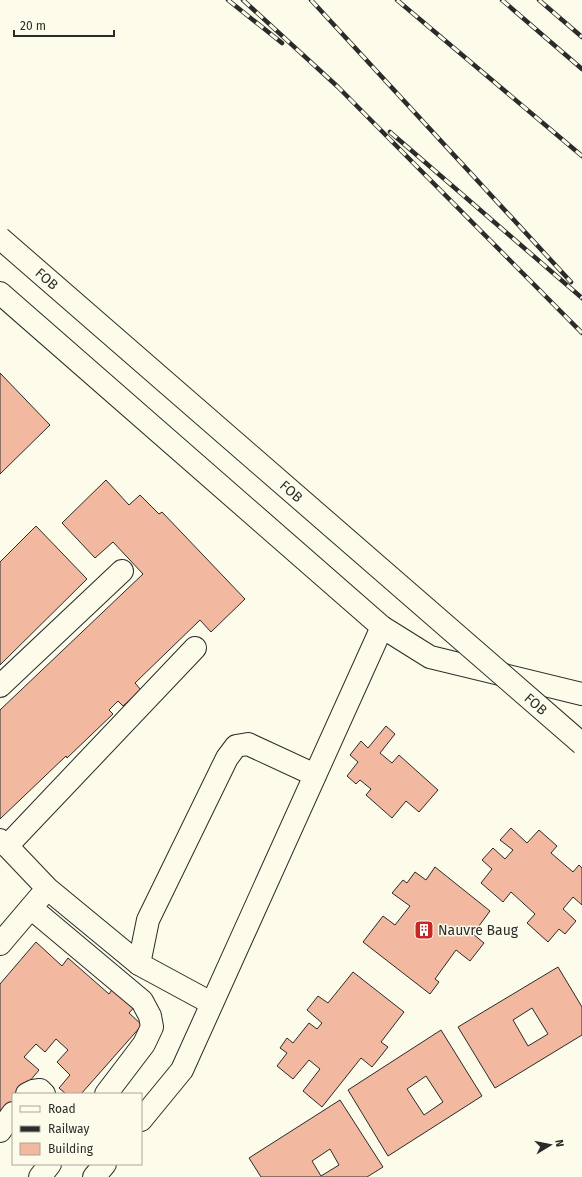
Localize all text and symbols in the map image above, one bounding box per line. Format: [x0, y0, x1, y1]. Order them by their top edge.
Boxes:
scale bar [14, 12, 114, 38]
text: 20 m [20, 19, 46, 33]
street label: FOB [32, 264, 61, 294]
street label: FOB [276, 477, 306, 506]
street label: FOB [521, 690, 550, 719]
building icon: Nauvre Baug [413, 919, 435, 941]
place label: Nauvre Baug [438, 922, 519, 939]
legend [12, 1093, 142, 1165]
text: Road [48, 1102, 76, 1116]
text: Railway [48, 1122, 89, 1136]
north arrow [530, 1125, 570, 1165]
text: N [552, 1139, 566, 1148]
text: Building [48, 1142, 94, 1156]

